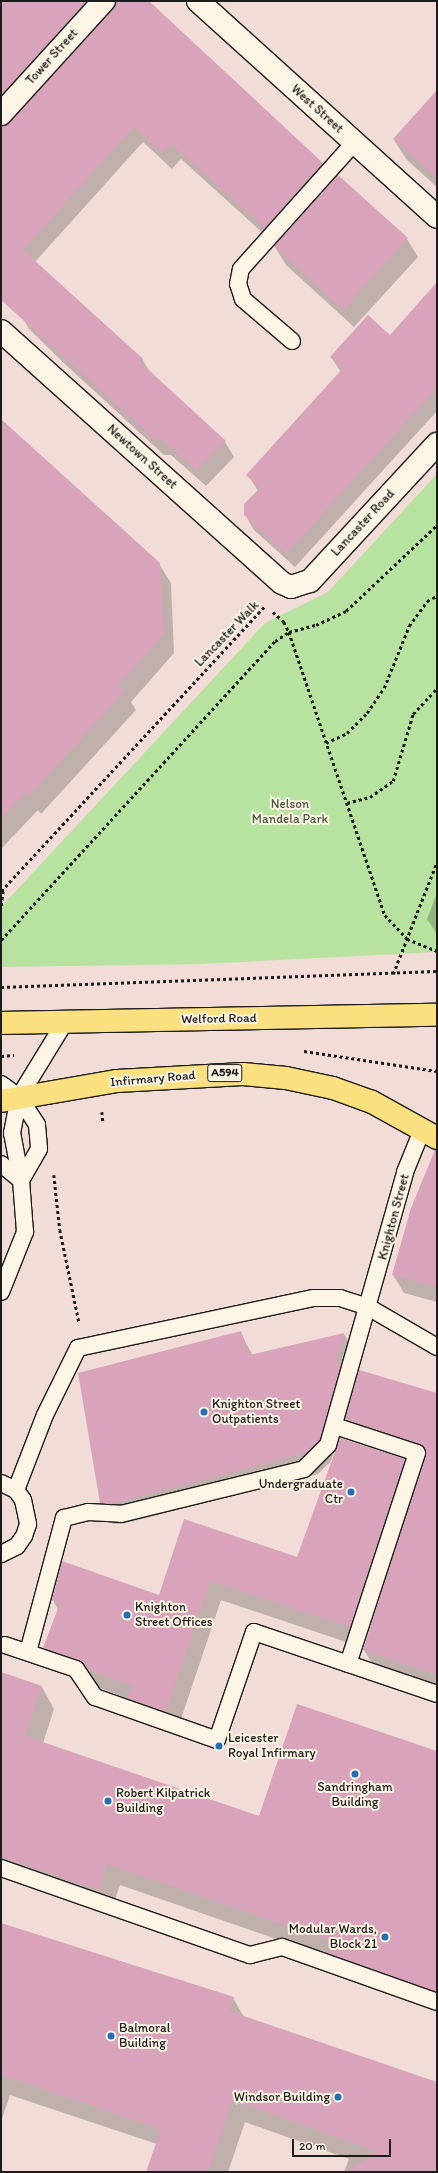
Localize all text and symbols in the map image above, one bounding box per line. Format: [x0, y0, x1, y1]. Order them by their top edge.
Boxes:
street label: Tower Street [23, 26, 81, 88]
street label: West Street [288, 82, 346, 136]
street label: Newtown Street [104, 422, 180, 492]
street label: Lancaster Road [328, 486, 398, 560]
street label: Lancaster Walk [192, 598, 262, 670]
park label: Nelson Mandela Park [252, 797, 328, 828]
street label: Welford Road [181, 1011, 257, 1027]
road number: A594 [207, 1063, 243, 1083]
street label: Infirmary Road [110, 1068, 196, 1090]
street label: Knighton Street [375, 1172, 413, 1262]
place label: Knighton Street Outpatients [212, 1397, 300, 1428]
marker: Knighton Street Outpatients [199, 1407, 209, 1417]
place label: Undergraduate Ctr [259, 1477, 343, 1508]
marker: Undergraduate Ctr [346, 1487, 356, 1497]
place label: Knighton Street Offices [135, 1600, 213, 1631]
marker: Knighton Street Offices [122, 1610, 132, 1620]
place label: Leicester Royal Infirmary [228, 1731, 316, 1762]
marker: Leicester Royal Infirmary [213, 1740, 225, 1752]
marker: Sandringham Building [350, 1769, 360, 1779]
place label: Sandringham Building [317, 1780, 393, 1811]
place label: Robert Kilpatrick Building [116, 1786, 210, 1817]
marker: Robert Kilpatrick Building [103, 1796, 113, 1806]
place label: Modular Wards, Block 21 [289, 1922, 377, 1953]
marker: Modular Wards, Block 21 [380, 1932, 390, 1942]
place label: Balmoral Building [119, 2021, 171, 2052]
marker: Balmoral Building [106, 2031, 116, 2041]
place label: Windsor Building [234, 2089, 330, 2105]
marker: Windsor Building [333, 2092, 343, 2102]
scale bar [294, 2131, 393, 2157]
text: 20 m [299, 2139, 326, 2153]

